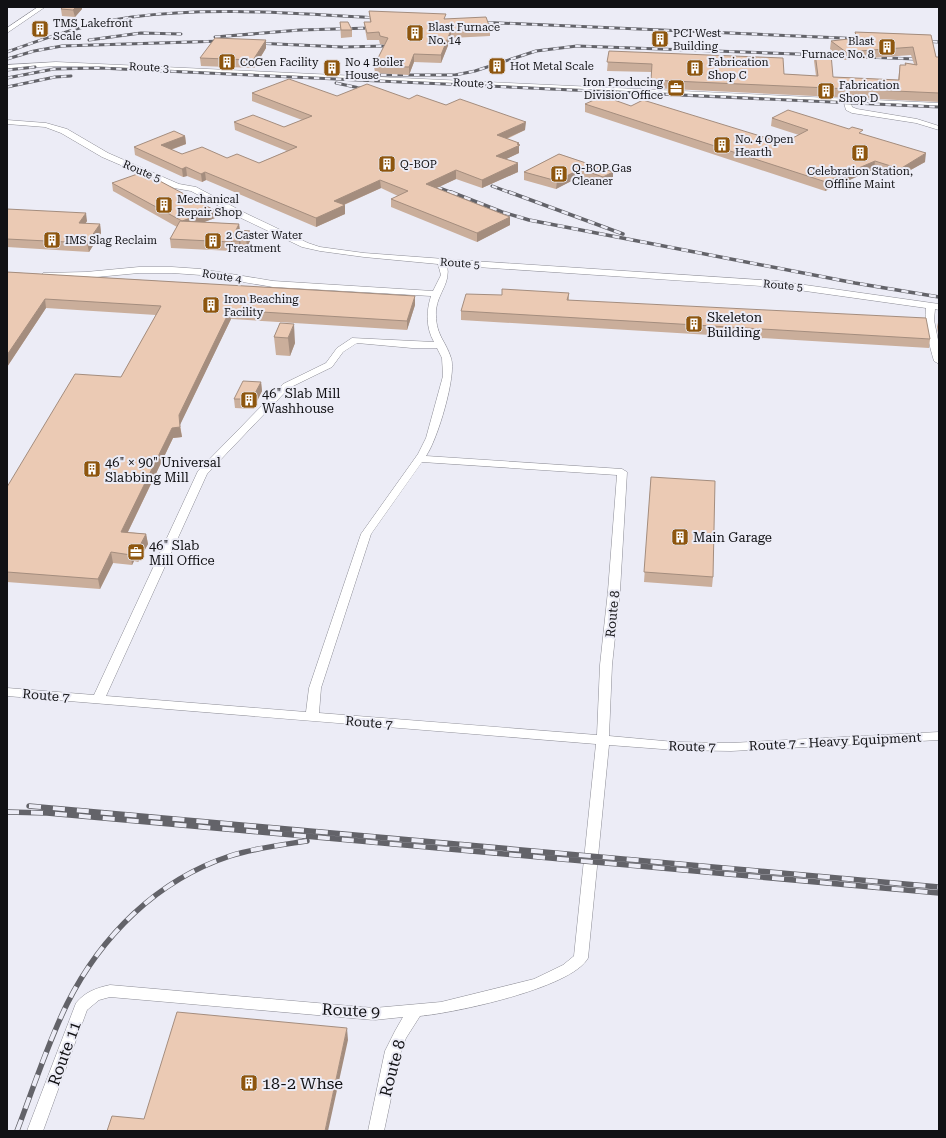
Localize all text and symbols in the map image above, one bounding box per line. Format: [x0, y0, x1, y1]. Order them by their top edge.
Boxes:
place label: TMS Lakefront Scale [53, 17, 133, 43]
building icon: TMS Lakefront Scale [30, 19, 50, 39]
place label: Blast Furnace No. 14 [428, 21, 500, 47]
building icon: Blast Furnace No. 14 [405, 23, 425, 43]
place label: PCI West Building [673, 27, 721, 53]
building icon: PCI West Building [650, 29, 670, 49]
place label: Blast Furnace No. 8 [801, 35, 874, 61]
building icon: Blast Furnace No. 8 [877, 37, 897, 57]
building icon: CoGen Facility [217, 52, 237, 72]
place label: CoGen Facility [240, 56, 319, 69]
place label: No 4 Boiler House [345, 56, 404, 82]
building icon: Hot Metal Scale [487, 56, 507, 76]
place label: Fabrication Shop C [708, 56, 769, 82]
building icon: No 4 Boiler House [322, 58, 342, 78]
building icon: Fabrication Shop C [685, 58, 705, 78]
street label: Route 3 [129, 60, 169, 75]
place label: Hot Metal Scale [510, 60, 594, 73]
street label: Route 3 [453, 76, 493, 91]
place label: Iron Producing Division Office [583, 76, 664, 102]
office icon: Iron Producing Division Office [666, 78, 686, 98]
place label: Fabrication Shop D [839, 79, 900, 105]
building icon: Fabrication Shop D [816, 81, 836, 101]
place label: No. 4 Open Hearth [735, 133, 794, 159]
building icon: No. 4 Open Hearth [712, 135, 732, 155]
building icon: Celebration Station, Offline Maint [850, 143, 870, 163]
building icon: Q-BOP [377, 154, 397, 174]
street label: Route 5 [121, 158, 163, 185]
place label: Q-BOP [400, 158, 437, 171]
place label: Q-BOP Gas Cleaner [572, 162, 631, 188]
building icon: Q-BOP Gas Cleaner [549, 164, 569, 184]
place label: Celebration Station, Offline Maint [807, 165, 913, 191]
place label: Mechanical Repair Shop [177, 193, 242, 219]
building icon: Mechanical Repair Shop [154, 195, 174, 215]
place label: 2 Caster Water Treatment [226, 229, 303, 255]
building icon: IMS Slag Reclaim [42, 230, 62, 250]
building icon: 2 Caster Water Treatment [203, 231, 223, 251]
place label: IMS Slag Reclaim [65, 234, 157, 247]
street label: Route 5 [440, 256, 480, 271]
street label: Route 4 [201, 267, 244, 286]
street label: Route 5 [762, 277, 803, 294]
place label: Iron Beaching Facility [224, 293, 299, 319]
building icon: Iron Beaching Facility [201, 295, 221, 315]
place label: Skeleton Building [707, 310, 763, 340]
building icon: Skeleton Building [684, 314, 704, 334]
place label: 46" Slab Mill Washhouse [262, 386, 340, 416]
building icon: 46" Slab Mill Washhouse [239, 390, 259, 410]
place label: 46" × 90" Universal Slabbing Mill [105, 455, 221, 485]
building icon: 46" × 90" Universal Slabbing Mill [82, 459, 102, 479]
building icon: Main Garage [670, 527, 690, 547]
place label: Main Garage [693, 530, 772, 545]
place label: 46" Slab Mill Office [149, 538, 215, 568]
office icon: 46" Slab Mill Office [126, 542, 146, 562]
street label: Route 8 [603, 590, 622, 638]
street label: Route 7 [22, 686, 70, 705]
street label: Route 7 [345, 713, 393, 732]
street label: Route 7 - Heavy Equipment [748, 729, 922, 754]
street label: Route 7 [668, 738, 716, 755]
street label: Route 9 [321, 999, 381, 1022]
street label: Route 11 [44, 1018, 85, 1088]
street label: Route 8 [376, 1037, 409, 1099]
building icon: 18-2 Whse [239, 1073, 259, 1093]
place label: 18-2 Whse [262, 1074, 343, 1093]

